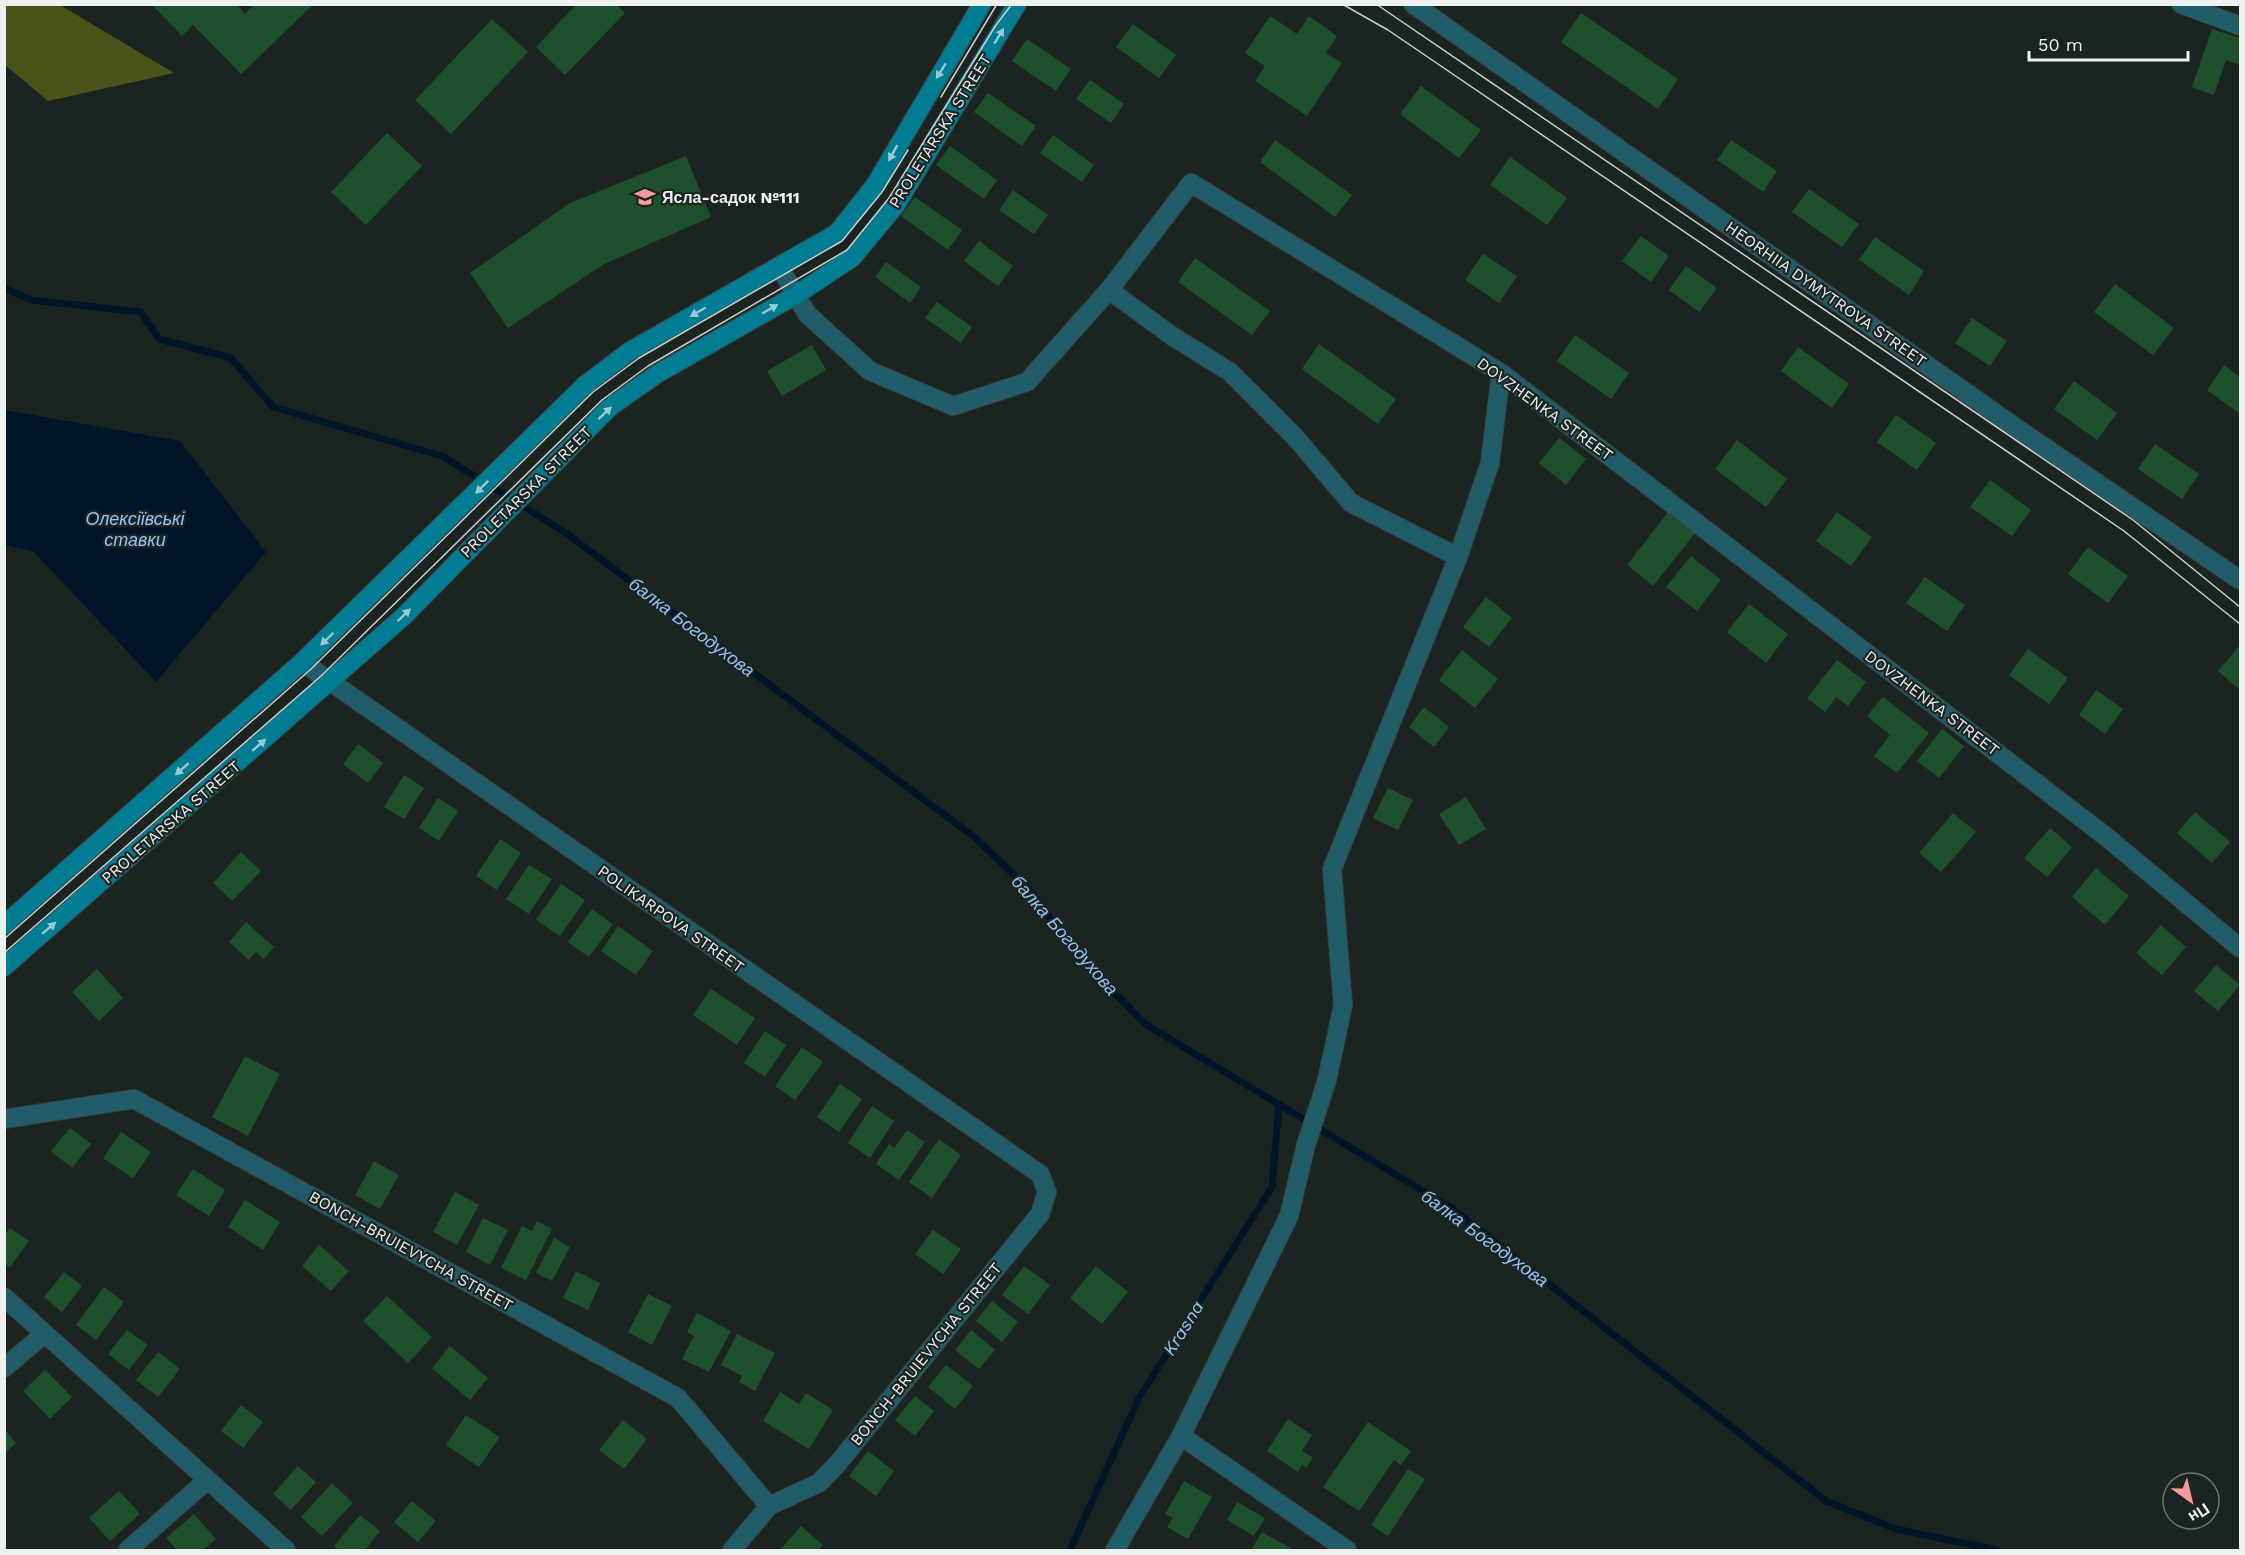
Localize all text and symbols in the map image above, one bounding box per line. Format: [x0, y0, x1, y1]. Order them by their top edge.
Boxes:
scale bar [2029, 24, 2188, 62]
one-way arrow [993, 28, 1004, 44]
text: 50 m [2038, 34, 2083, 55]
street label: PROLETARSKA STREET [885, 50, 995, 211]
one-way arrow [935, 63, 946, 79]
one-way arrow [888, 145, 898, 162]
school or university icon: Ясла-садок №111 [633, 185, 657, 209]
place label: Ясла-садок №111 [662, 188, 800, 207]
street label: HEORHIIA DYMYTROVA STREET [1722, 217, 1930, 371]
one-way arrow [762, 304, 779, 314]
one-way arrow [689, 307, 706, 317]
street label: DOVZHENKA STREET [1473, 353, 1617, 465]
one-way arrow [598, 406, 612, 420]
street label: PROLETARSKA STREET [456, 422, 596, 562]
one-way arrow [476, 480, 490, 494]
water label: Олексіївські ставки [85, 508, 186, 550]
water label: балка Богодухова [625, 573, 759, 681]
one-way arrow [397, 609, 411, 623]
one-way arrow [320, 631, 334, 645]
street label: DOVZHENKA STREET [1861, 646, 2003, 760]
one-way arrow [251, 739, 266, 752]
street label: PROLETARSKA STREET [98, 756, 245, 887]
one-way arrow [175, 762, 190, 775]
street label: POLIKARPOVA STREET [594, 861, 748, 977]
water label: балка Богодухова [1007, 871, 1123, 999]
one-way arrow [41, 922, 56, 935]
water label: балка Богодухова [1417, 1185, 1553, 1291]
street label: BONCH-BRUIEVYCHA STREET [306, 1187, 516, 1315]
street label: BONCH-BRUIEVYCHA STREET [846, 1258, 1006, 1449]
water label: Krasna [1158, 1297, 1208, 1359]
north arrow [2161, 1471, 2221, 1531]
text: Пн [2185, 1499, 2213, 1527]

